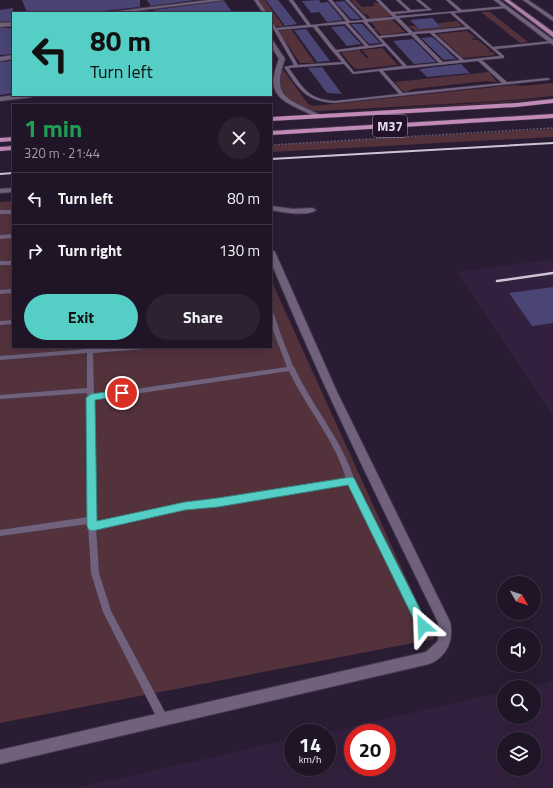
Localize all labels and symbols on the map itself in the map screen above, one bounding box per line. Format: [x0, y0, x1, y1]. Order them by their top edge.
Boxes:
road number: M37 [373, 115, 407, 137]
pin [105, 376, 139, 410]
north arrow [497, 576, 541, 620]
position arrow [402, 605, 444, 647]
speed limit sign: 20 [344, 724, 396, 776]

